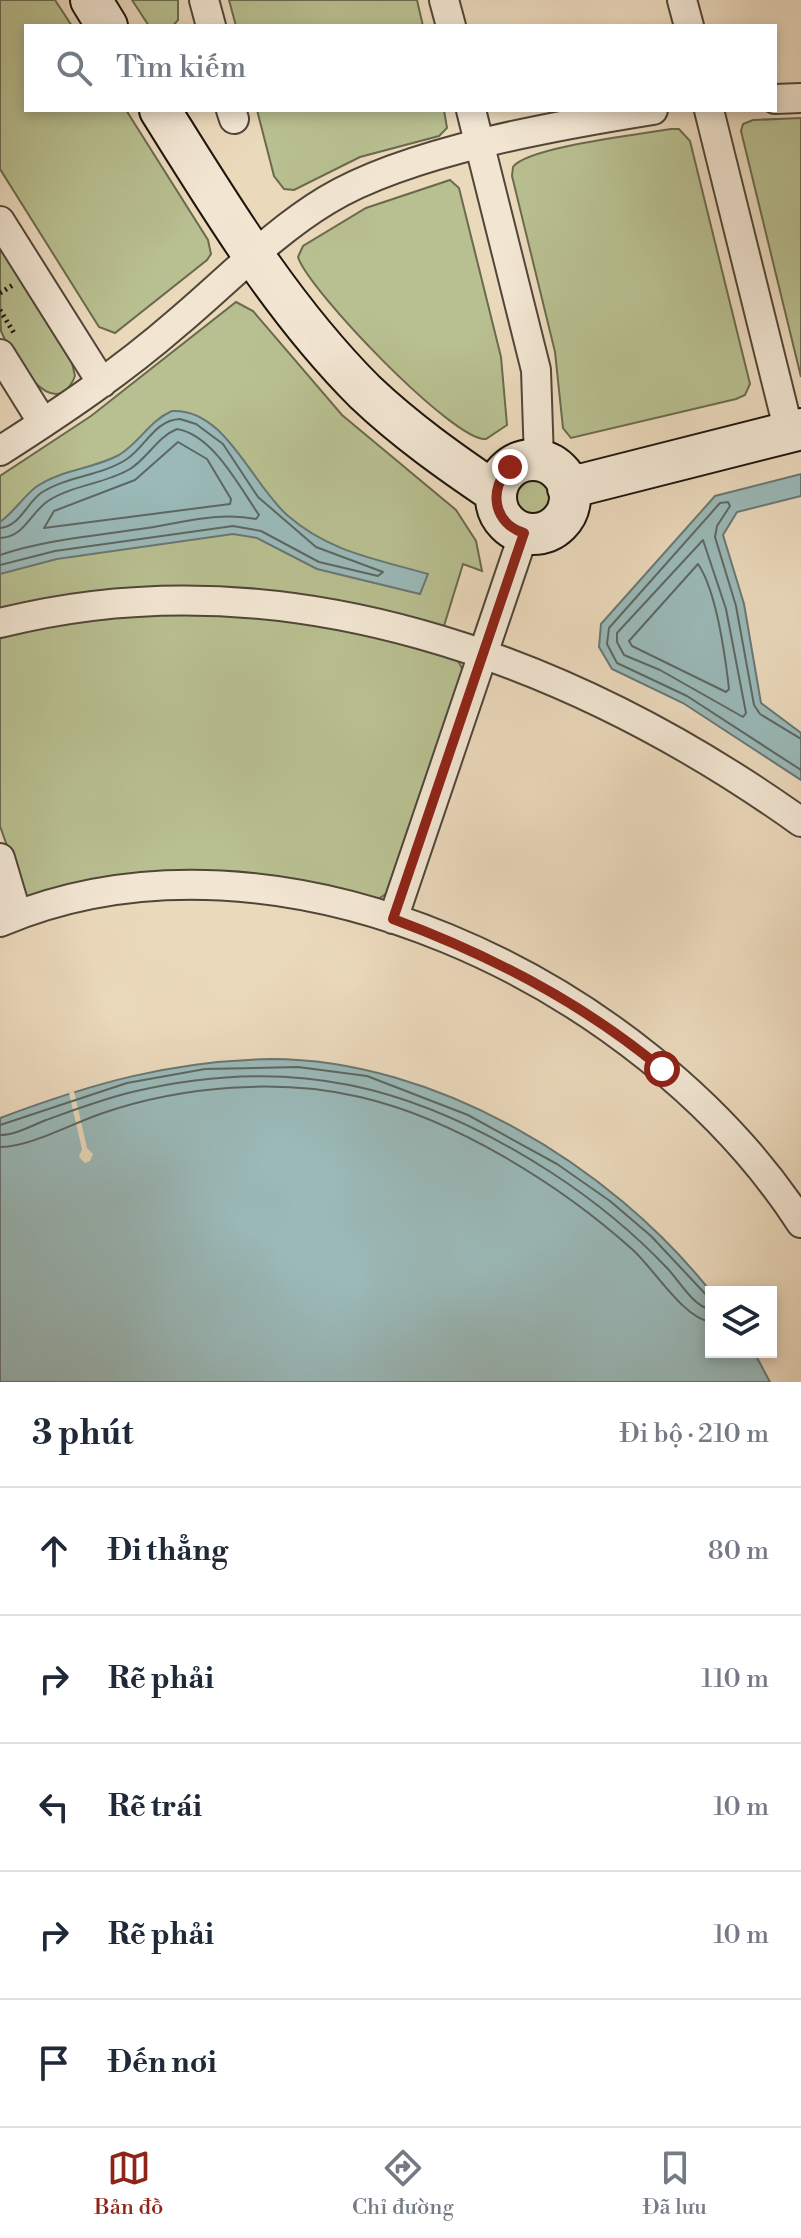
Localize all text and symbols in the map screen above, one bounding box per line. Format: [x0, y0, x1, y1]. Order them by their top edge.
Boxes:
search box [24, 24, 777, 112]
icon: search [52, 46, 96, 90]
text: Tìm kiếm [116, 49, 246, 87]
route end [492, 449, 528, 485]
route start [644, 1051, 680, 1087]
map controls [705, 1286, 777, 1358]
button: layers [705, 1286, 777, 1358]
text: 3 phút [32, 1413, 133, 1455]
text: Đi bộ · 210 m [620, 1418, 769, 1450]
icon: ahead [32, 1529, 76, 1573]
text: Đi thẳng [108, 1532, 228, 1570]
text: 80 m [708, 1535, 769, 1567]
icon: right [32, 1657, 76, 1701]
text: Rẽ phải [108, 1660, 214, 1698]
text: 110 m [701, 1663, 769, 1695]
icon: left [32, 1785, 76, 1829]
text: Rẽ trái [108, 1788, 202, 1826]
text: 10 m [713, 1791, 769, 1823]
icon: right [32, 1913, 76, 1957]
text: Rẽ phải [108, 1916, 214, 1954]
text: 10 m [713, 1919, 769, 1951]
icon: arrive [32, 2041, 76, 2085]
text: Đến nơi [108, 2044, 217, 2082]
tab: Bản đồ [94, 2146, 163, 2221]
tab: Chỉ đường [352, 2146, 454, 2221]
tab: Đã lưu [642, 2146, 707, 2221]

